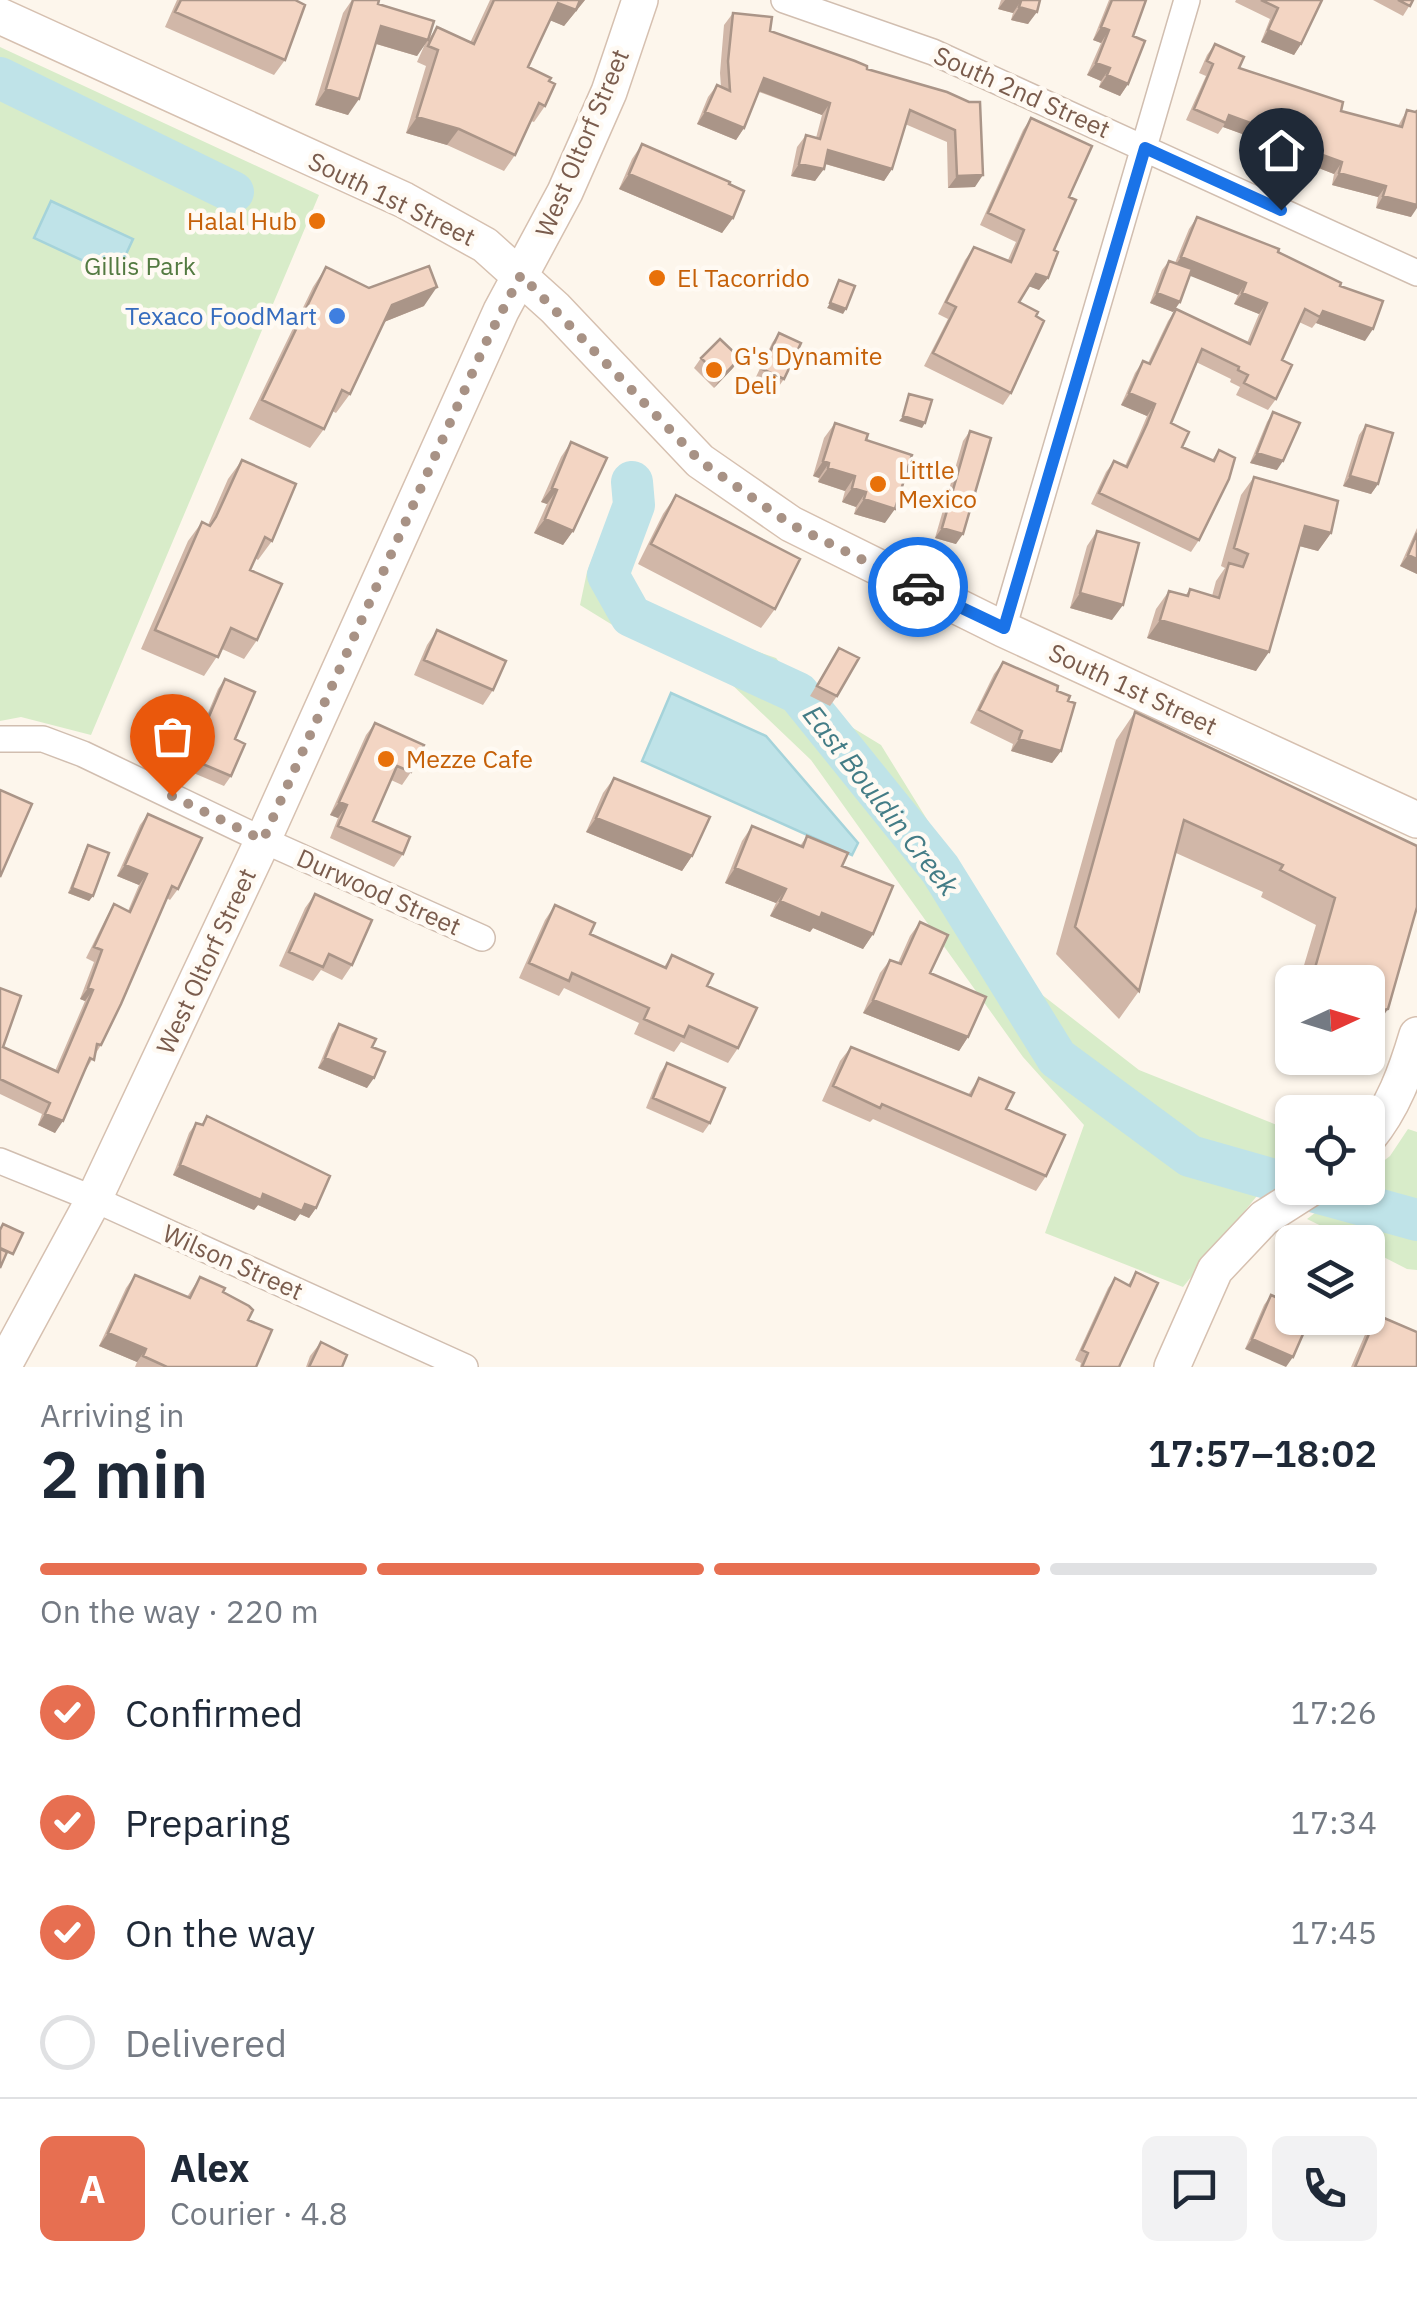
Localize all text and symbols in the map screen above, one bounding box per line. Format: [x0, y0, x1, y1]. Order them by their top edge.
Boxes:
street label: South 2nd Street [929, 38, 1116, 145]
street label: West Oltorf Street [527, 44, 636, 242]
pin [1239, 108, 1324, 211]
icon: home [1254, 123, 1309, 178]
street label: South 1st Street [303, 144, 481, 253]
place label: Halal Hub [187, 204, 297, 237]
marker: Halal Hub [306, 210, 328, 232]
park label: Gillis Park [84, 249, 196, 282]
place label: El Tacorrido [677, 261, 810, 294]
marker: El Tacorrido [646, 267, 668, 289]
place label: Texaco FoodMart [125, 299, 317, 332]
marker: Texaco FoodMart [326, 305, 348, 327]
place label: G's Dynamite Deli [734, 339, 883, 401]
marker: G's Dynamite Deli [703, 359, 725, 381]
place label: Little Mexico [898, 453, 977, 515]
marker: Little Mexico [867, 473, 889, 495]
courier [868, 537, 968, 637]
icon: car [891, 560, 946, 615]
street label: South 1st Street [1044, 635, 1223, 742]
pin [130, 694, 215, 797]
water label: East Bouldin Creek [795, 697, 968, 903]
icon: bag [145, 709, 200, 764]
place label: Mezze Cafe [406, 742, 533, 775]
marker: Mezze Cafe [375, 748, 397, 770]
street label: Durwood Street [292, 841, 466, 942]
street label: West Oltorf Street [148, 863, 263, 1059]
north arrow [1275, 965, 1385, 1075]
map controls [1275, 965, 1385, 1335]
button: locate [1275, 1095, 1385, 1205]
street label: Wilson Street [158, 1216, 309, 1307]
button: layers [1275, 1225, 1385, 1335]
text: Arriving in [40, 1394, 185, 1436]
text: 17:57–18:02 [1148, 1428, 1377, 1477]
text: 2 min [40, 1431, 208, 1516]
text: On the way · 220 m [40, 1590, 319, 1632]
icon: check [40, 1685, 95, 1740]
text: Confirmed [125, 1688, 303, 1737]
text: 17:26 [1291, 1691, 1377, 1733]
icon: check [40, 1795, 95, 1850]
text: Preparing [125, 1798, 290, 1847]
text: 17:34 [1291, 1801, 1377, 1843]
icon: check [40, 1905, 95, 1960]
text: On the way [125, 1908, 315, 1957]
text: 17:45 [1291, 1911, 1377, 1953]
text: Delivered [125, 2018, 287, 2067]
button: chat [1142, 2136, 1247, 2241]
button: phone [1272, 2136, 1377, 2241]
text: Alex [170, 2143, 250, 2192]
text: A [79, 2164, 106, 2213]
text: Courier · 4.8 [170, 2192, 348, 2234]

